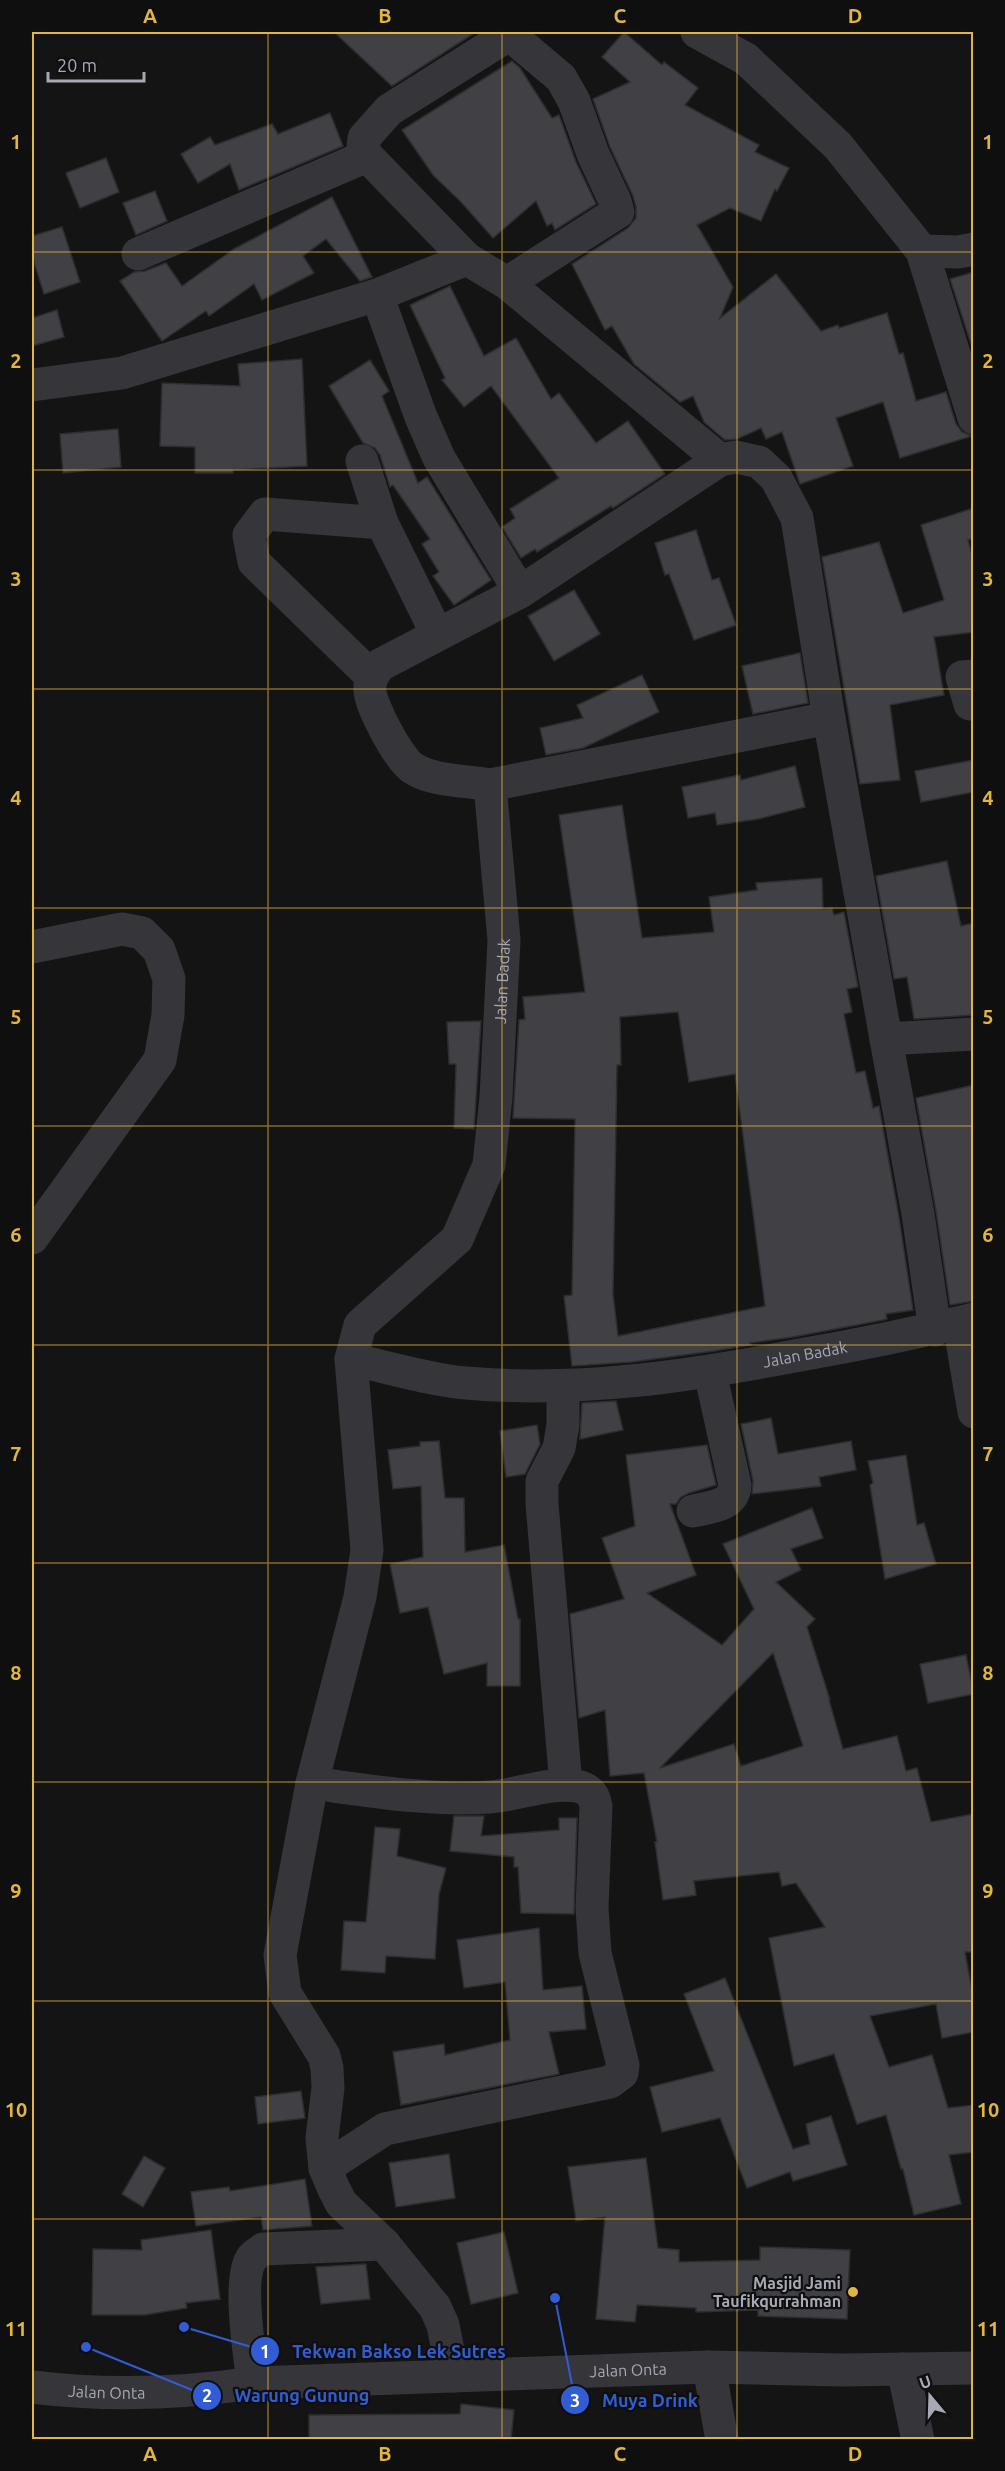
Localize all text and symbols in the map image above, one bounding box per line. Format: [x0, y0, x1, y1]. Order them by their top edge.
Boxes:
text: A [143, 4, 157, 27]
text: B [378, 4, 392, 27]
text: C [614, 4, 627, 27]
text: D [848, 4, 862, 27]
scale bar [48, 45, 144, 83]
text: 20 m [57, 55, 97, 75]
text: 1 [10, 130, 22, 153]
text: 1 [982, 130, 994, 153]
text: 2 [10, 349, 22, 372]
text: 2 [982, 349, 994, 372]
text: 3 [10, 567, 22, 590]
text: 3 [982, 567, 994, 590]
text: 4 [10, 786, 22, 809]
text: 4 [982, 786, 994, 809]
street label: Jalan Badak [491, 938, 513, 1024]
text: 5 [10, 1005, 22, 1028]
text: 5 [982, 1005, 994, 1028]
text: 6 [10, 1223, 22, 1246]
text: 6 [982, 1223, 994, 1246]
street label: Jalan Badak [761, 1338, 849, 1371]
text: 7 [10, 1442, 22, 1465]
text: 7 [982, 1442, 994, 1465]
text: 8 [10, 1661, 22, 1684]
text: 8 [982, 1661, 994, 1684]
text: 9 [10, 1879, 22, 1902]
text: 9 [982, 1879, 994, 1902]
text: 10 [5, 2098, 27, 2121]
text: 10 [977, 2098, 999, 2121]
place label: Masjid Jami Taufikqurrahman [713, 2274, 841, 2310]
marker: Masjid Jami Taufikqurrahman [846, 2285, 860, 2299]
text: 11 [5, 2317, 27, 2340]
text: 11 [977, 2317, 999, 2340]
callout: Tekwan Bakso Lek Sutres [250, 2333, 517, 2369]
text: 1 [260, 2341, 270, 2361]
text: Tekwan Bakso Lek Sutres [292, 2341, 506, 2361]
street label: Jalan Onta [589, 2359, 667, 2380]
north arrow [900, 2366, 960, 2426]
text: U [917, 2371, 933, 2392]
callout: Warung Gunung [192, 2378, 381, 2414]
street label: Jalan Onta [67, 2382, 146, 2402]
callout: Muya Drink [560, 2382, 710, 2418]
text: 2 [202, 2385, 212, 2405]
text: Warung Gunung [235, 2385, 369, 2405]
text: 3 [570, 2390, 580, 2410]
text: Muya Drink [602, 2390, 698, 2410]
text: A [143, 2442, 157, 2465]
text: B [378, 2442, 392, 2465]
text: C [614, 2442, 627, 2465]
text: D [848, 2442, 862, 2465]

